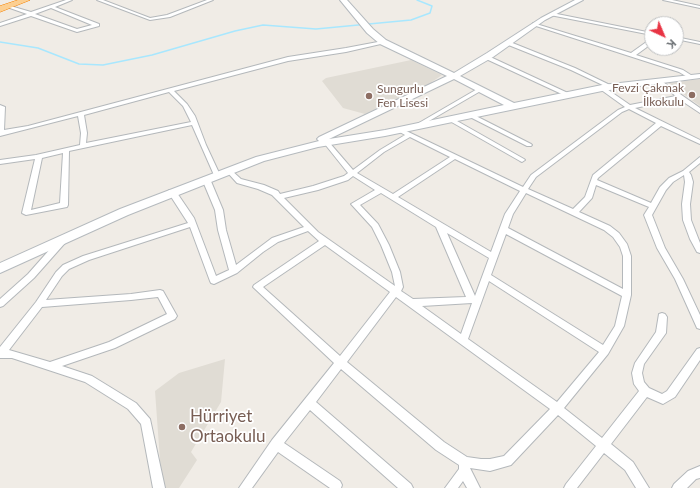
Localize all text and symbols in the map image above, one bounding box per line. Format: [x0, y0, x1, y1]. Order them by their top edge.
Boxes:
north arrow [644, 16, 684, 56]
text: K [665, 37, 679, 52]
place label: Fevzi Çakmak İlkokulu [612, 81, 684, 109]
place label: Sungurlu Fen Lisesi [377, 82, 428, 110]
marker: Fevzi Çakmak İlkokulu [687, 90, 697, 100]
marker: Sungurlu Fen Lisesi [364, 91, 374, 101]
place label: Hürriyet Ortaokulu [190, 407, 265, 447]
marker: Hürriyet Ortaokulu [177, 422, 187, 432]

